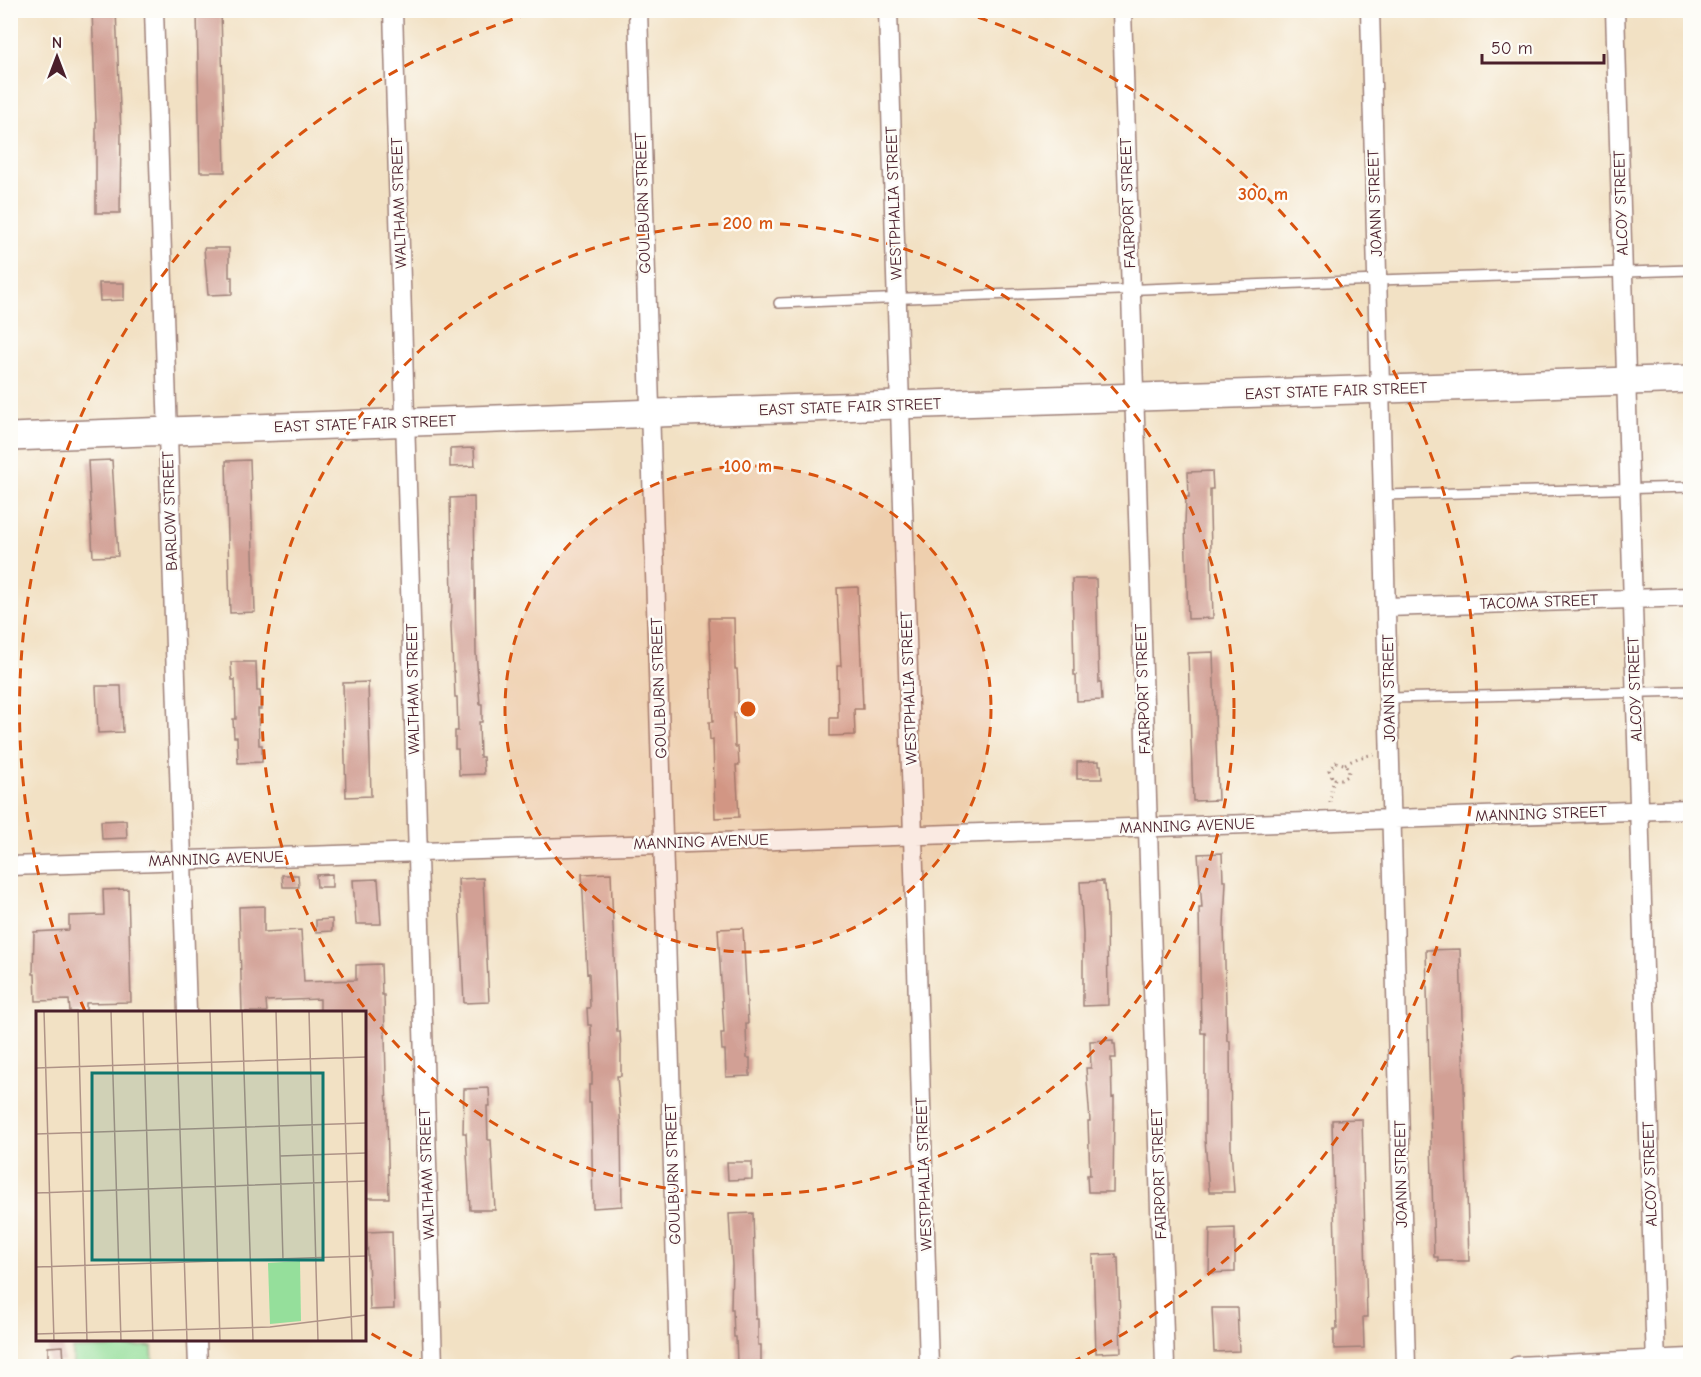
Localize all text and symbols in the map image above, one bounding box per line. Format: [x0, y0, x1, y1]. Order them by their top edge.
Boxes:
north arrow [27, 27, 87, 87]
scale bar [1482, 27, 1604, 65]
text: N [52, 34, 62, 52]
text: 50 m [1491, 38, 1533, 59]
street label: WESTPHALIA STREET [882, 125, 906, 280]
street label: GOULBURN STREET [632, 131, 654, 274]
street label: WALTHAM STREET [388, 136, 410, 269]
street label: FAIRPORT STREET [1117, 137, 1139, 269]
street label: JOANN STREET [1364, 148, 1386, 257]
street label: ALCOY STREET [1610, 149, 1632, 256]
text: 300 m [1238, 184, 1288, 205]
text: 200 m [723, 213, 773, 234]
street label: EAST STATE FAIR STREET [1244, 379, 1428, 403]
street label: EAST STATE FAIR STREET [758, 395, 942, 419]
street label: EAST STATE FAIR STREET [273, 412, 457, 436]
street label: BARLOW STREET [159, 450, 181, 571]
text: 100 m [724, 456, 772, 477]
street label: TACOMA STREET [1479, 591, 1599, 613]
street label: WESTPHALIA STREET [897, 610, 921, 765]
street label: GOULBURN STREET [648, 616, 670, 759]
street label: WALTHAM STREET [403, 623, 423, 755]
street label: FAIRPORT STREET [1132, 623, 1154, 755]
street label: JOANN STREET [1379, 633, 1399, 742]
street label: ALCOY STREET [1624, 635, 1646, 742]
centre of rings [738, 699, 758, 719]
street label: MANNING STREET [1475, 803, 1608, 825]
street label: MANNING AVENUE [1119, 815, 1255, 837]
street label: MANNING AVENUE [633, 831, 769, 853]
street label: MANNING AVENUE [148, 848, 284, 870]
inset map [36, 1011, 366, 1341]
street label: WESTPHALIA STREET [912, 1096, 936, 1251]
street label: GOULBURN STREET [662, 1102, 684, 1245]
street label: WALTHAM STREET [416, 1107, 438, 1240]
street label: FAIRPORT STREET [1148, 1108, 1170, 1240]
street label: JOANN STREET [1391, 1119, 1411, 1228]
street label: ALCOY STREET [1639, 1120, 1661, 1227]

